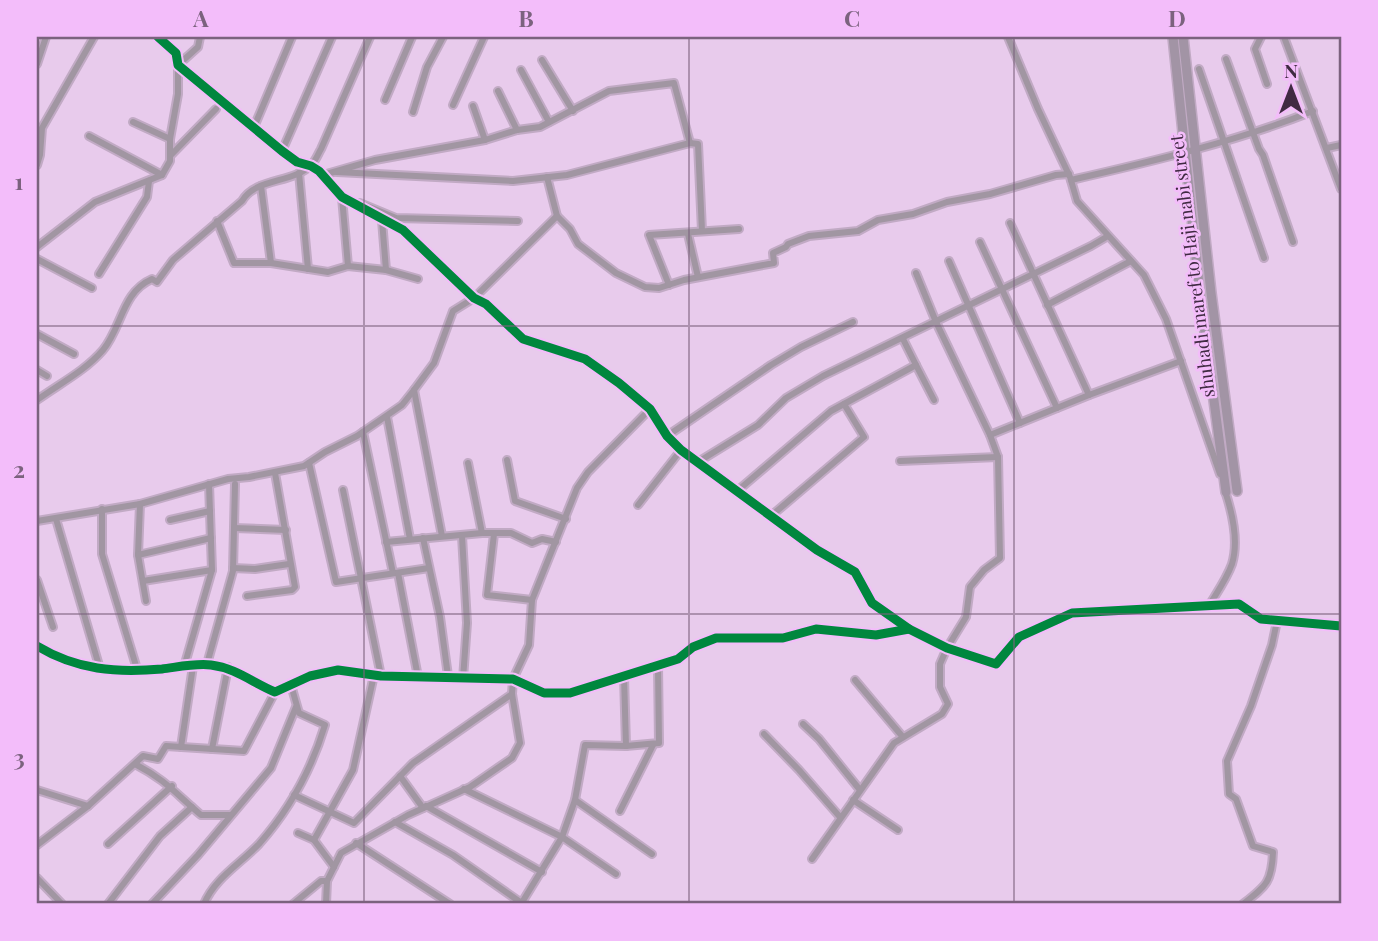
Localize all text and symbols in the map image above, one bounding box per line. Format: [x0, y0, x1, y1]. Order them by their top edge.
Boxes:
text: A [192, 2, 209, 33]
text: B [518, 2, 534, 33]
text: C [844, 2, 860, 33]
text: D [1168, 2, 1186, 33]
north arrow [1256, 52, 1326, 122]
text: N [1284, 57, 1298, 83]
street label: shuhadi maref to Haji nabi street [1164, 133, 1220, 399]
text: 1 [15, 165, 24, 196]
text: 2 [13, 453, 25, 484]
text: 3 [13, 741, 25, 772]

